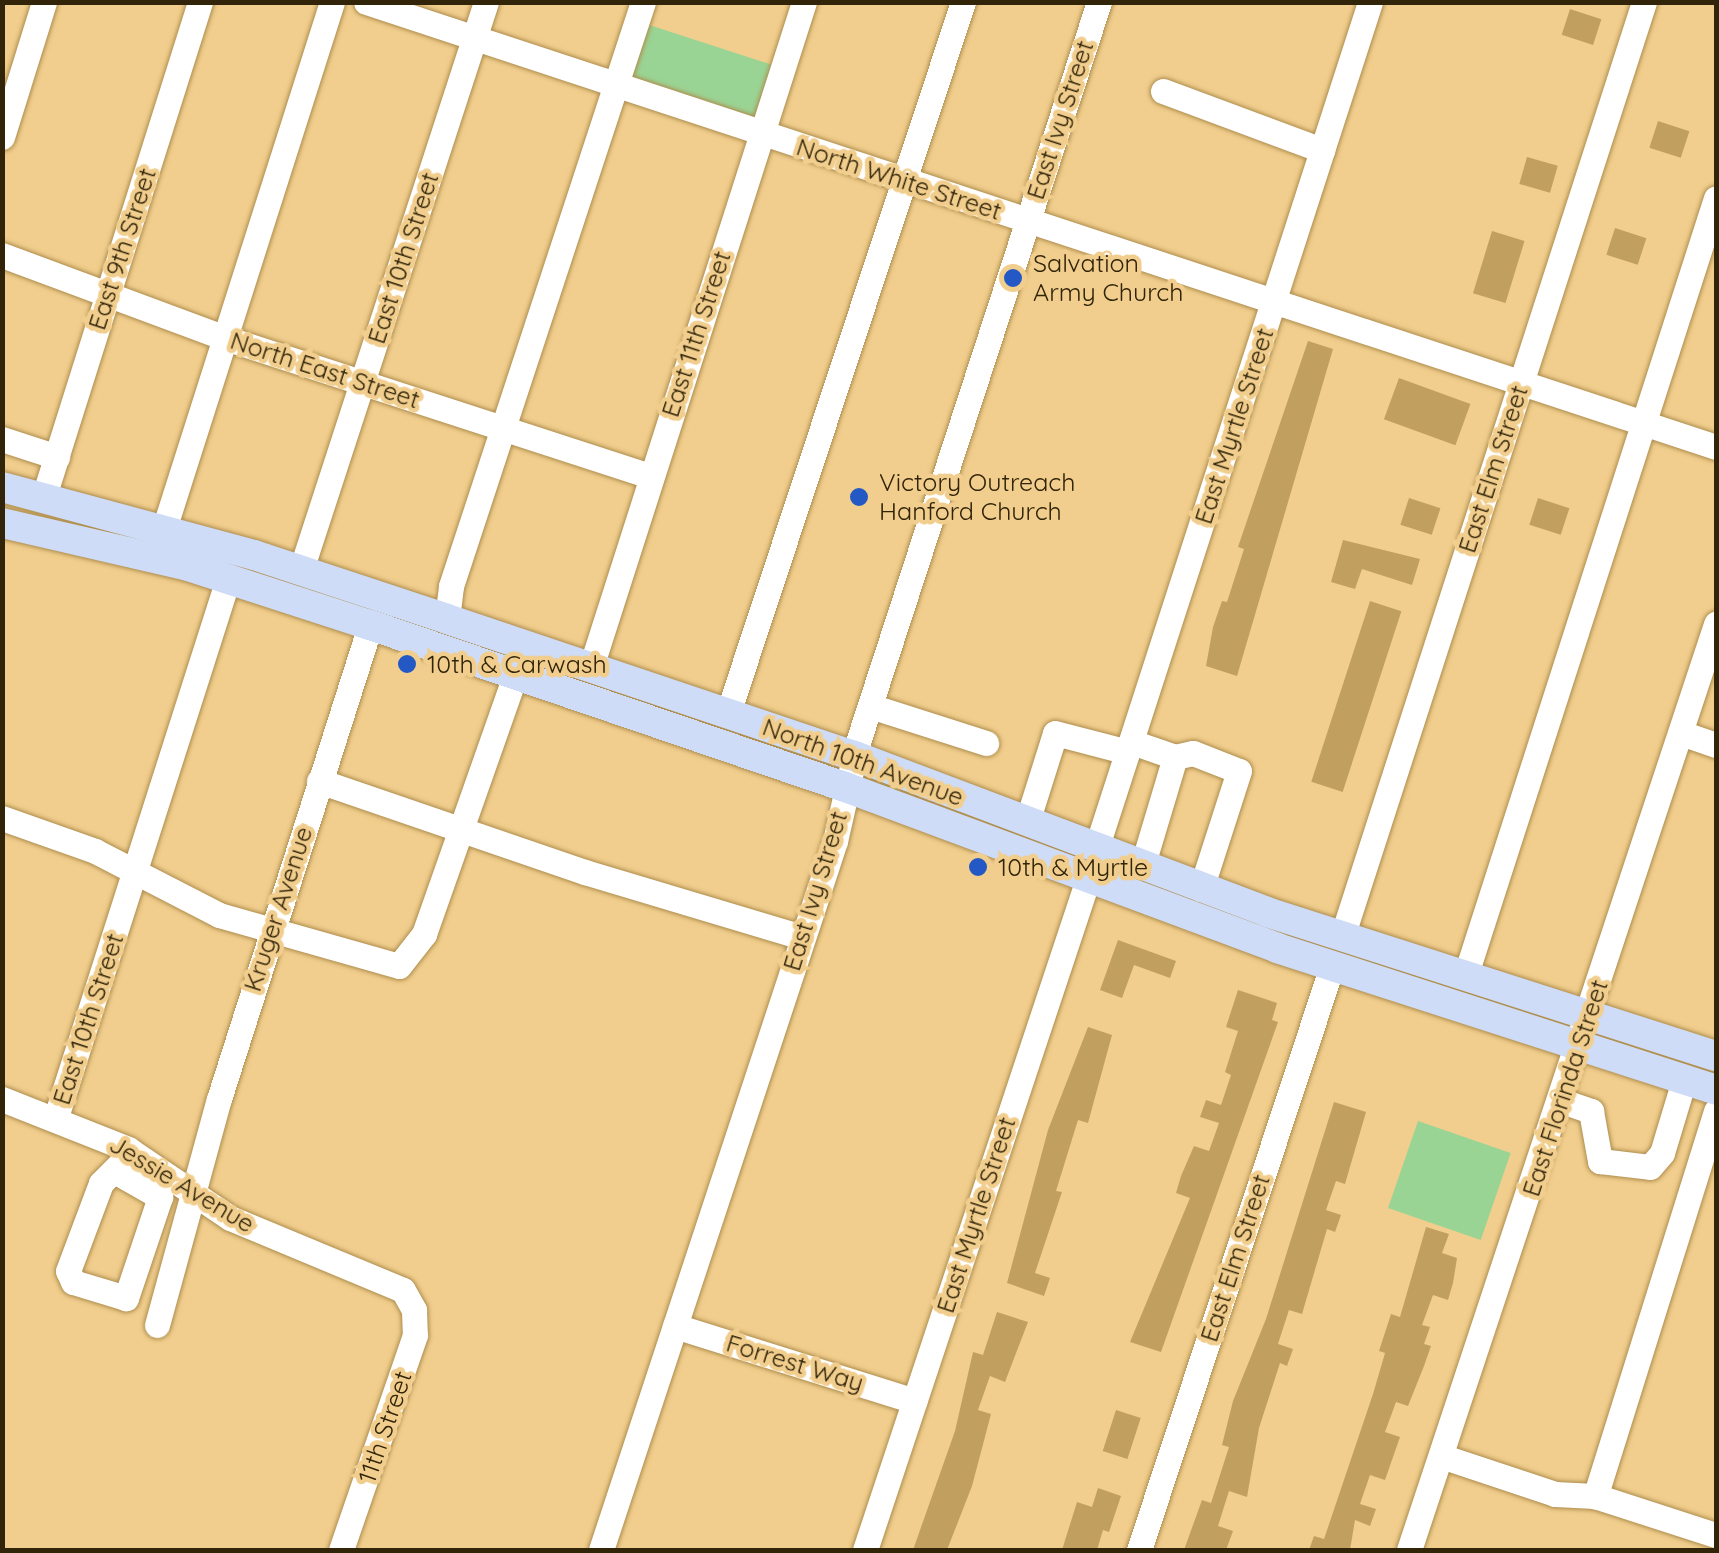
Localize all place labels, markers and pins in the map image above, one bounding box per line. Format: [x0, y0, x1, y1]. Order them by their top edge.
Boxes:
place label: Salvation Army Church [1033, 249, 1183, 308]
marker: Salvation Army Church [1002, 267, 1024, 289]
place label: Victory Outreach Hanford Church [879, 468, 1075, 527]
marker: Victory Outreach Hanford Church [848, 486, 870, 508]
place label: 10th & Carwash [427, 649, 607, 679]
marker: 10th & Carwash [396, 653, 418, 675]
place label: 10th & Myrtle [998, 852, 1148, 882]
marker: 10th & Myrtle [967, 856, 989, 878]

